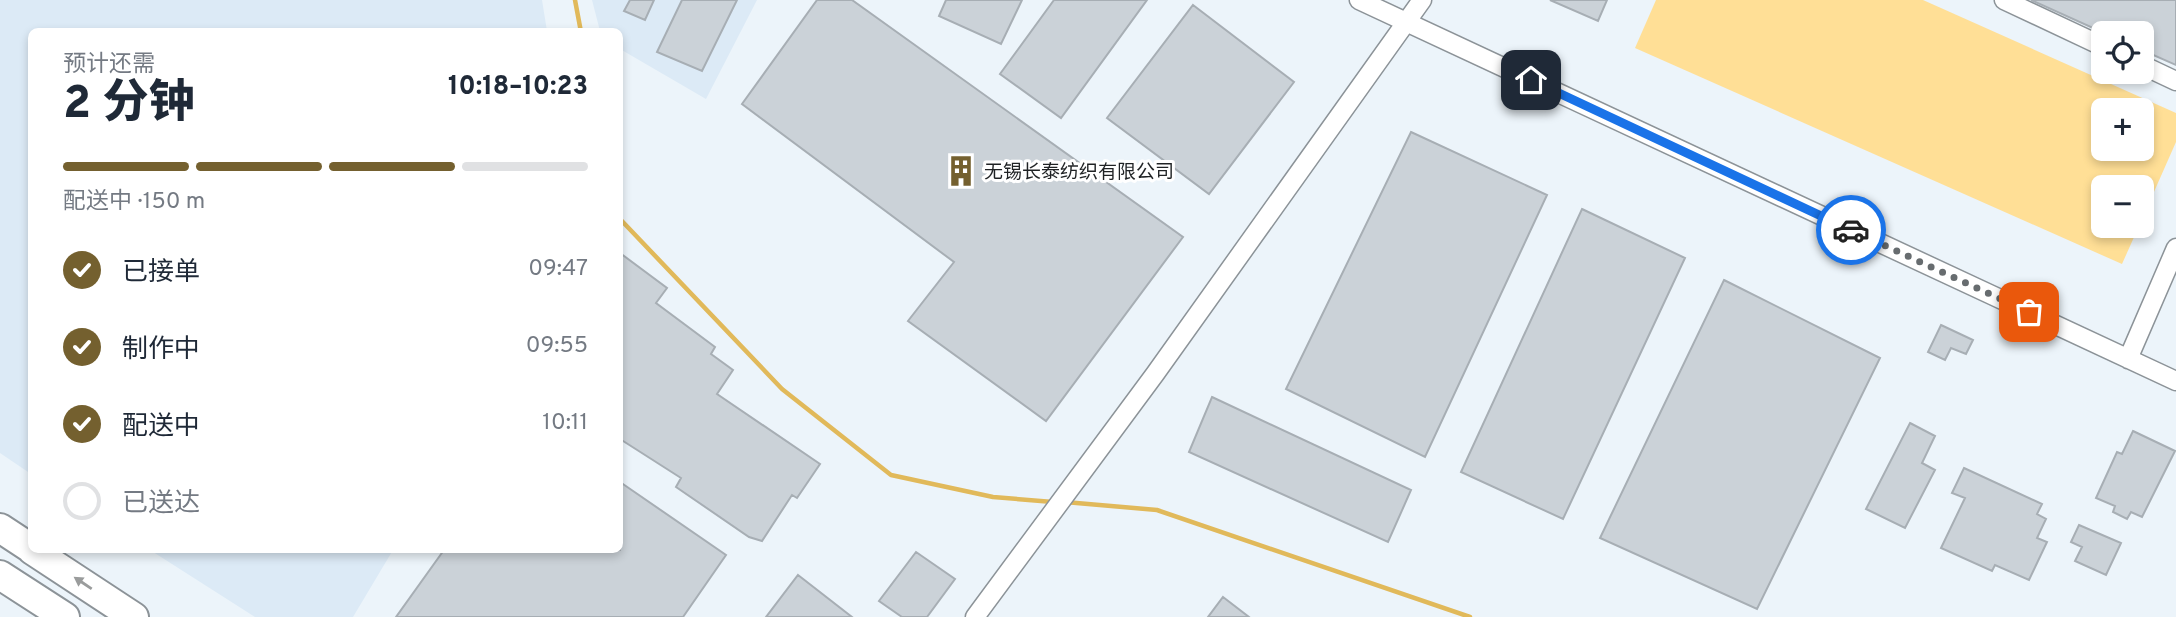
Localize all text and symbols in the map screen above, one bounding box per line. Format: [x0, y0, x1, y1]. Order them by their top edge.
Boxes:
map controls [2091, 21, 2154, 238]
button: locate [2091, 21, 2154, 84]
pin [1501, 50, 1561, 110]
text: 预计还需 [63, 51, 155, 80]
icon: home [1512, 61, 1550, 99]
text: 10:18–10:23 [448, 71, 588, 104]
text: 2 分钟 [63, 76, 195, 135]
button: + [2091, 98, 2154, 161]
building icon: 无锡长泰纺织有限公司 [944, 154, 978, 188]
place label: 无锡长泰纺织有限公司 [984, 161, 1174, 185]
button: − [2091, 175, 2154, 238]
text: 配送中 · 150 m [63, 188, 205, 217]
courier [1816, 195, 1886, 265]
icon: car [1832, 211, 1870, 249]
icon: check [63, 251, 101, 289]
text: 09:47 [528, 255, 588, 284]
text: 已接单 [122, 257, 200, 290]
pin [1999, 282, 2059, 342]
icon: bag [2010, 293, 2048, 331]
icon: check [63, 328, 101, 366]
text: 09:55 [526, 332, 588, 361]
text: 制作中 [122, 334, 200, 367]
icon: check [63, 405, 101, 443]
text: 10:11 [542, 409, 588, 438]
text: 配送中 [122, 411, 200, 444]
text: 已送达 [122, 488, 200, 521]
one-way arrow [74, 576, 92, 590]

